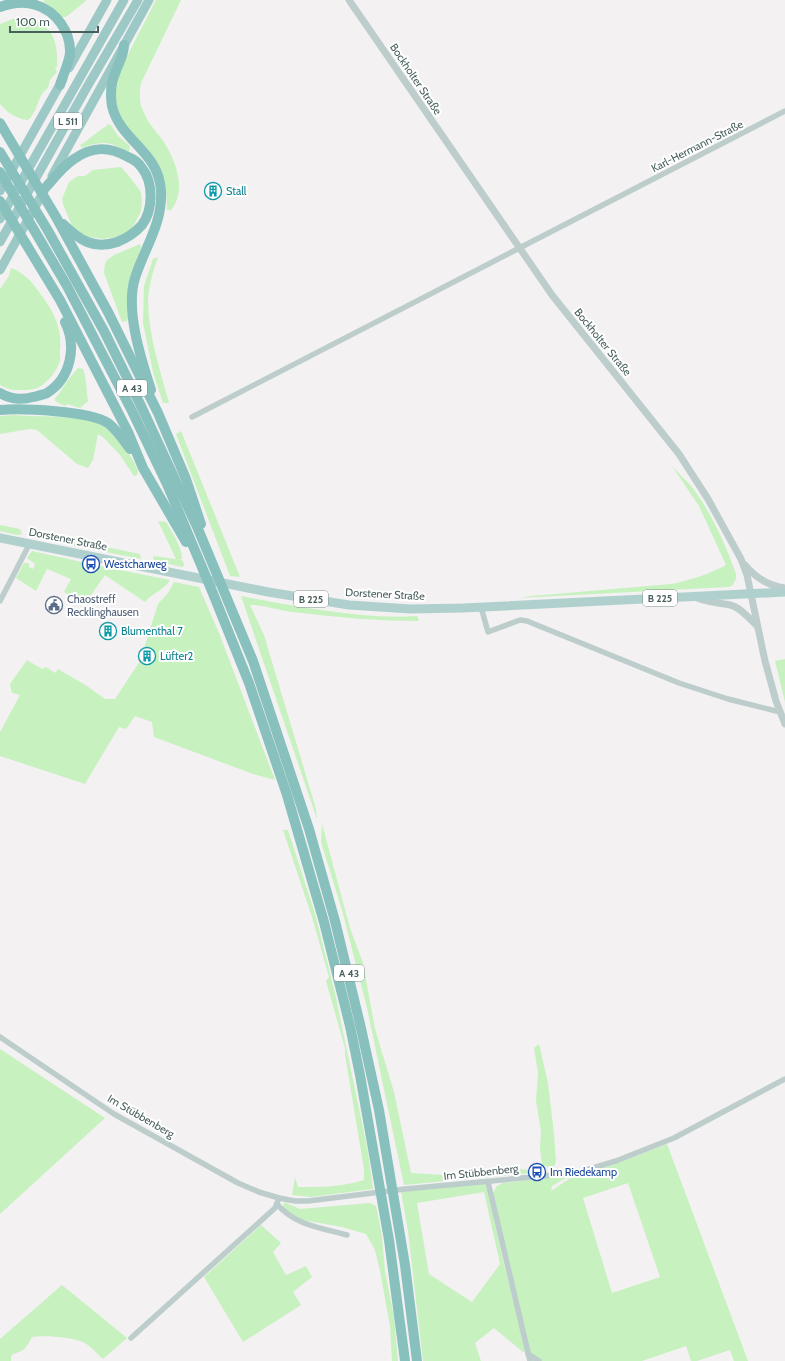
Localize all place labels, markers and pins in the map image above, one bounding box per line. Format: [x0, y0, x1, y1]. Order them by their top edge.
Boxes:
building icon: Stall [203, 181, 223, 201]
place label: Stall [226, 184, 247, 198]
bus stop icon: Westcharweg [81, 554, 101, 574]
place label: Westcharweg [104, 557, 167, 571]
place label: Chaostreff Recklinghausen [67, 592, 139, 619]
public building icon: Chaostreff Recklinghausen [44, 595, 64, 615]
building icon: Blumenthal 7 [98, 621, 118, 641]
place label: Blumenthal 7 [121, 624, 183, 638]
building icon: Lüfter2 [137, 646, 157, 666]
place label: Lüfter2 [160, 649, 194, 663]
bus stop icon: Im Riedekamp [527, 1162, 547, 1182]
place label: Im Riedekamp [550, 1165, 617, 1179]

